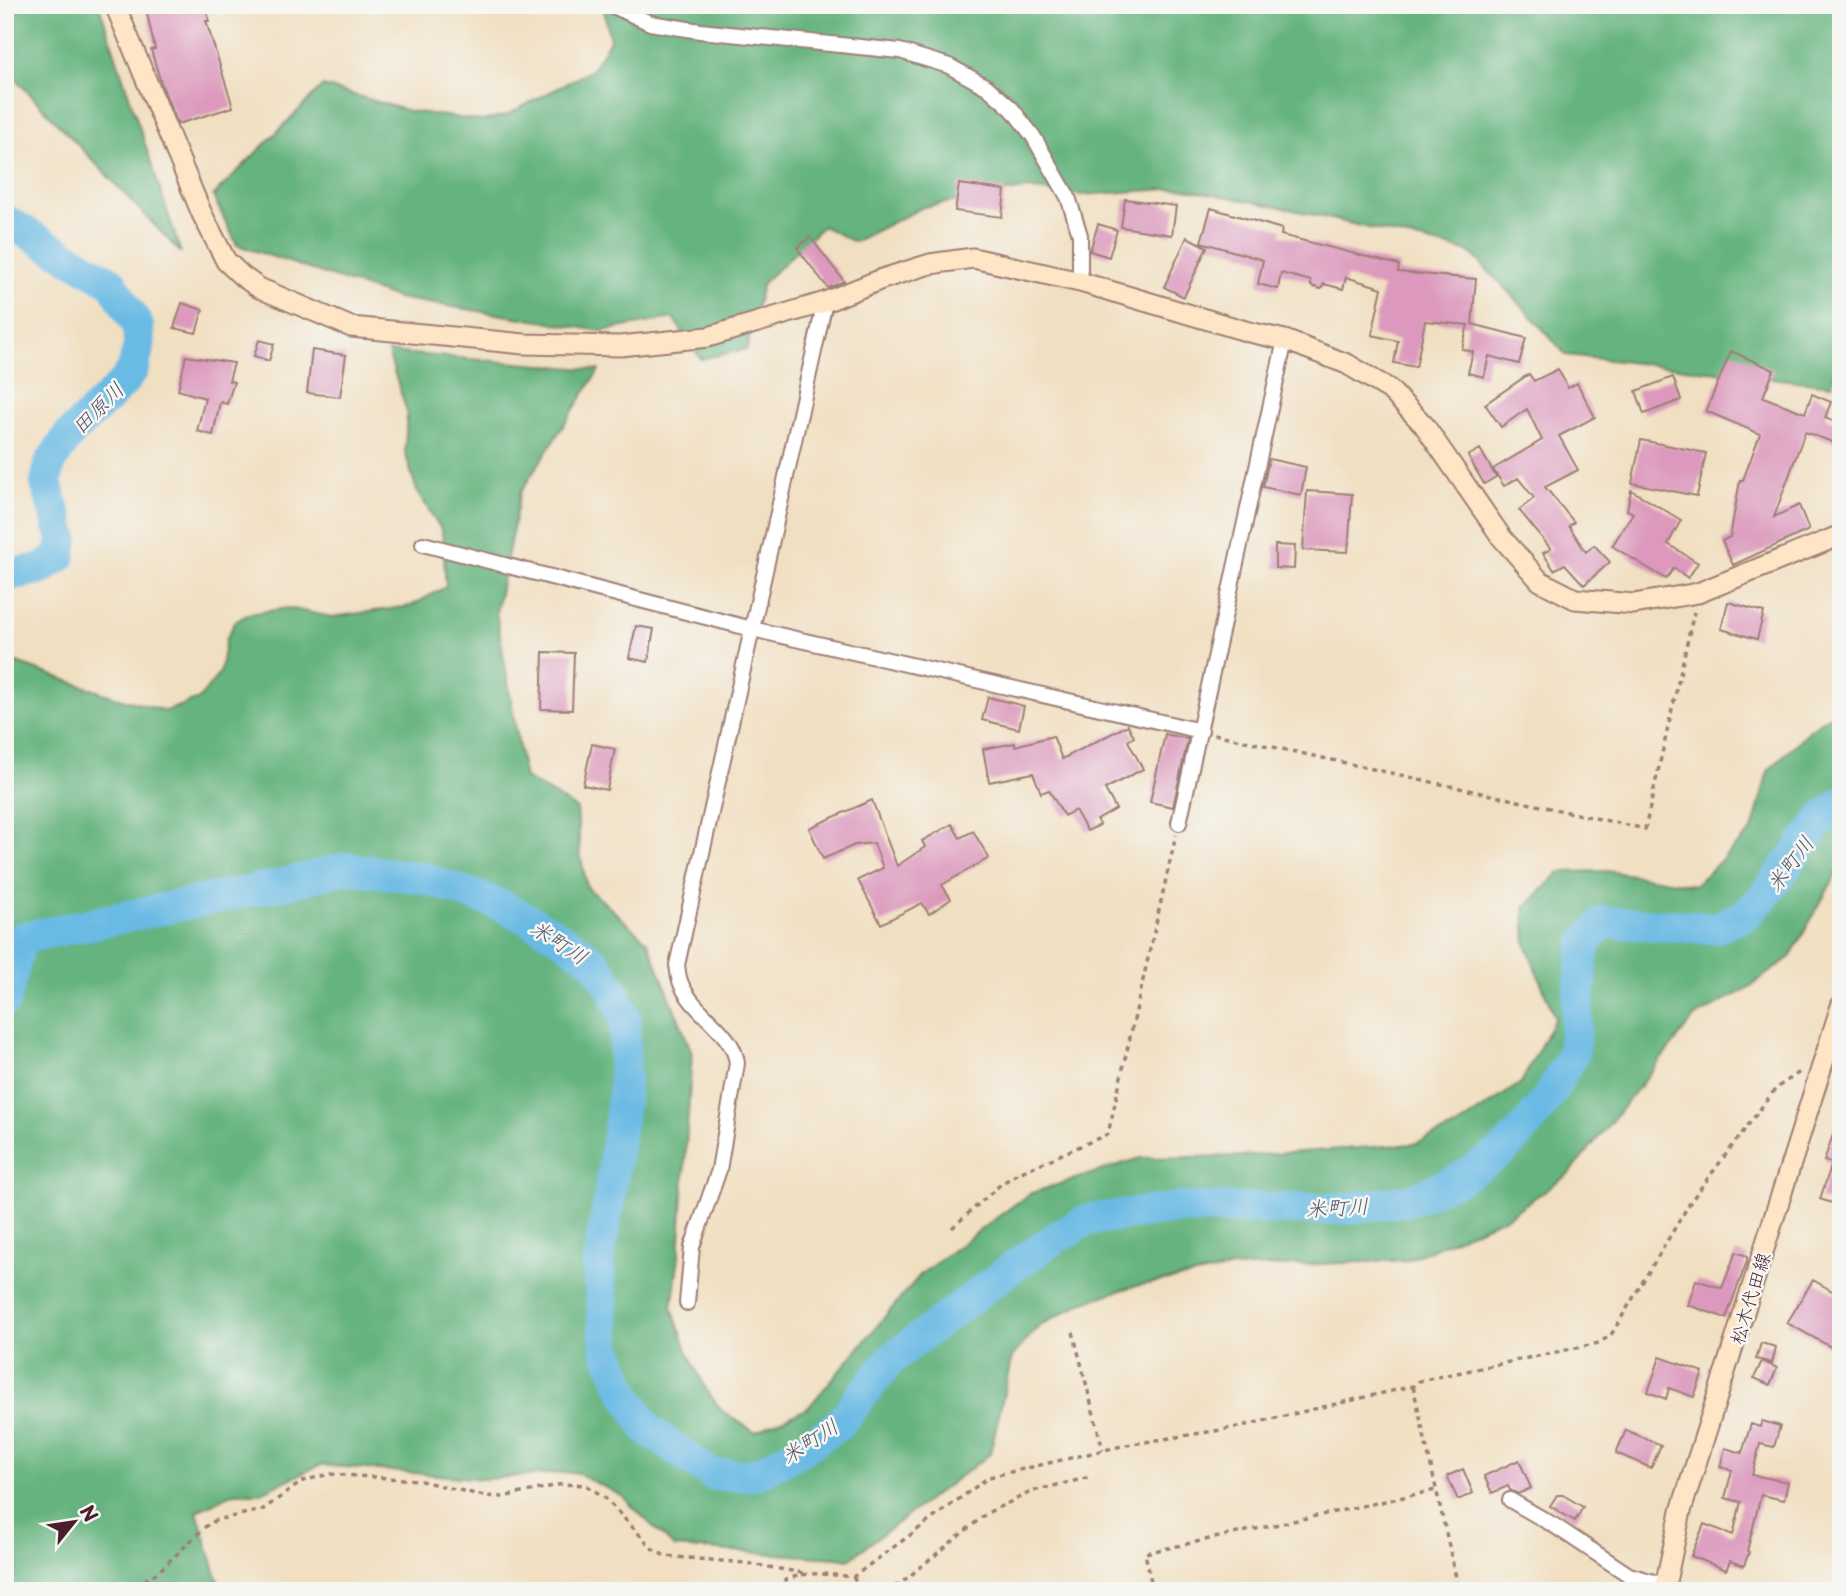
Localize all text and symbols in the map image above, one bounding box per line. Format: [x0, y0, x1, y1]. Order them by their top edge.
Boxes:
water label: 田原川 [63, 373, 131, 441]
water label: 米町川 [1757, 828, 1821, 898]
water label: 米町川 [525, 910, 595, 972]
water label: 米町川 [1305, 1188, 1369, 1224]
street label: 松木代田線 [1722, 1248, 1776, 1348]
water label: 米町川 [774, 1409, 844, 1471]
north arrow [38, 1488, 108, 1558]
text: N [74, 1499, 105, 1527]

